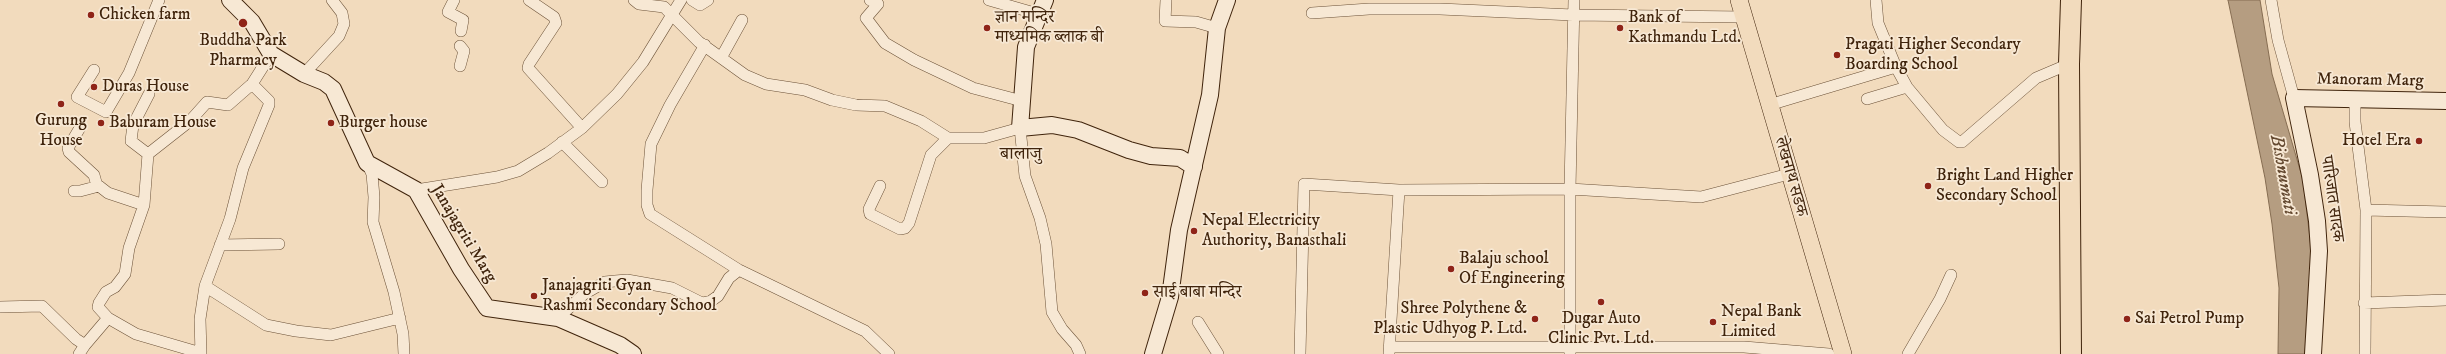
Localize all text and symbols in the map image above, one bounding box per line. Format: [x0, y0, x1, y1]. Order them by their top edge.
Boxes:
place label: Chicken farm [99, 5, 190, 25]
place label: ज्ञान मन्दिर माध्यमिक ब्लाक बी [995, 8, 1103, 48]
place label: Bank of Kathmandu Ltd. [1628, 8, 1741, 48]
marker: Chicken farm [86, 10, 96, 20]
marker: Buddha Park Pharmacy [237, 17, 249, 29]
marker: ज्ञान मन्दिर माध्यमिक ब्लाक बी [982, 23, 992, 33]
marker: Bank of Kathmandu Ltd. [1615, 23, 1625, 33]
place label: Buddha Park Pharmacy [199, 31, 287, 71]
place label: Pragati Higher Secondary Boarding School [1845, 35, 2021, 75]
marker: Pragati Higher Secondary Boarding School [1832, 50, 1842, 60]
street label: Manoram Marg [2316, 70, 2424, 92]
place label: Duras House [102, 77, 189, 97]
marker: Duras House [89, 82, 99, 92]
marker: Gurung House [56, 99, 66, 109]
place label: Gurung House [35, 111, 87, 151]
place label: Baburam House [109, 113, 216, 133]
place label: Burger house [339, 113, 428, 133]
marker: Baburam House [96, 118, 106, 128]
marker: Burger house [326, 118, 336, 128]
place label: Hotel Era [2342, 131, 2411, 151]
water label: Bishnumati [2264, 133, 2300, 217]
street label: लेखनाथ सडक [1769, 135, 1811, 219]
marker: Hotel Era [2414, 136, 2424, 146]
district label: बालाजु [1000, 144, 1042, 166]
street label: पारिजात सादक [2315, 154, 2347, 244]
place label: Bright Land Higher Secondary School [1936, 166, 2073, 206]
street label: Janajagriti Marg [426, 181, 500, 287]
marker: Bright Land Higher Secondary School [1923, 181, 1933, 191]
place label: Nepal Electricity Authority, Banasthali [1202, 211, 1346, 251]
marker: Nepal Electricity Authority, Banasthali [1189, 226, 1199, 236]
place label: Balaju school Of Engineering [1459, 249, 1564, 289]
marker: Balaju school Of Engineering [1446, 264, 1456, 274]
place label: Janajagriti Gyan Rashmi Secondary School [542, 276, 717, 316]
place label: साई बाबा मन्दिर [1153, 283, 1242, 303]
marker: साई बाबा मन्दिर [1140, 288, 1150, 298]
marker: Janajagriti Gyan Rashmi Secondary School [529, 291, 539, 301]
marker: Dugar Auto Clinic Pvt. Ltd. [1596, 297, 1606, 307]
place label: Shree Polythene & Plastic Udhyog P. Ltd. [1373, 299, 1527, 339]
place label: Nepal Bank Limited [1721, 302, 1801, 342]
place label: Dugar Auto Clinic Pvt. Ltd. [1548, 309, 1654, 349]
place label: Sai Petrol Pump [2135, 309, 2244, 329]
marker: Shree Polythene & Plastic Udhyog P. Ltd. [1530, 314, 1540, 324]
marker: Sai Petrol Pump [2122, 314, 2132, 324]
marker: Nepal Bank Limited [1708, 317, 1718, 327]

